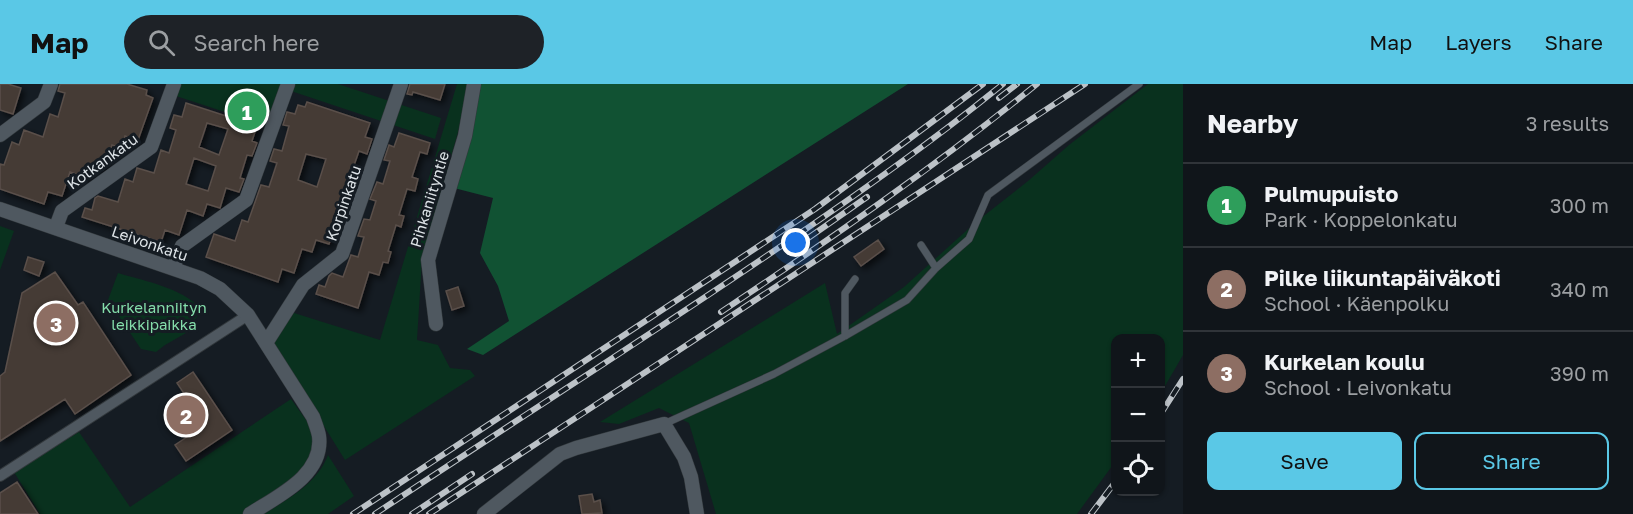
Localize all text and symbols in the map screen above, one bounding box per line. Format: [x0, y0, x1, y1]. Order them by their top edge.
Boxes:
search box [124, 15, 544, 69]
text: Map [30, 26, 88, 59]
icon: search [145, 26, 178, 59]
text: Search here [193, 29, 319, 56]
text: Map [1369, 29, 1412, 55]
text: Layers [1445, 29, 1512, 55]
text: Share [1545, 29, 1603, 55]
pin: 1 [228, 88, 266, 134]
text: Nearby [1207, 108, 1298, 139]
text: 3 results [1526, 111, 1609, 135]
street label: Kotkankatu [63, 129, 141, 193]
street label: Pihkaniityntie [406, 148, 452, 249]
street label: Korpinkatu [322, 163, 364, 243]
text: Pulmupuisto [1264, 180, 1398, 207]
text: 1 [1221, 193, 1232, 217]
text: 300 m [1550, 193, 1609, 217]
text: Park · Koppelonkatu [1264, 207, 1458, 231]
street label: Leivonkatu [110, 222, 190, 264]
your location [781, 228, 810, 257]
text: Pilke liikuntapäiväkoti [1264, 264, 1501, 291]
text: 2 [1220, 277, 1233, 301]
text: 340 m [1550, 277, 1609, 301]
text: School · Käenpolku [1264, 291, 1449, 315]
park label: Kurkelanniityn leikkipaikka [101, 298, 207, 333]
pin: 3 [36, 300, 76, 346]
map controls [1111, 334, 1165, 496]
button: + [1111, 334, 1165, 388]
text: Kurkelan koulu [1264, 348, 1425, 375]
text: 3 [1220, 361, 1233, 385]
text: 390 m [1550, 361, 1609, 385]
text: School · Leivonkatu [1264, 375, 1452, 399]
button: − [1111, 388, 1165, 442]
pin: 2 [166, 392, 206, 438]
button: Save [1207, 432, 1402, 490]
button: Share [1414, 432, 1609, 490]
button: locate [1111, 442, 1165, 496]

